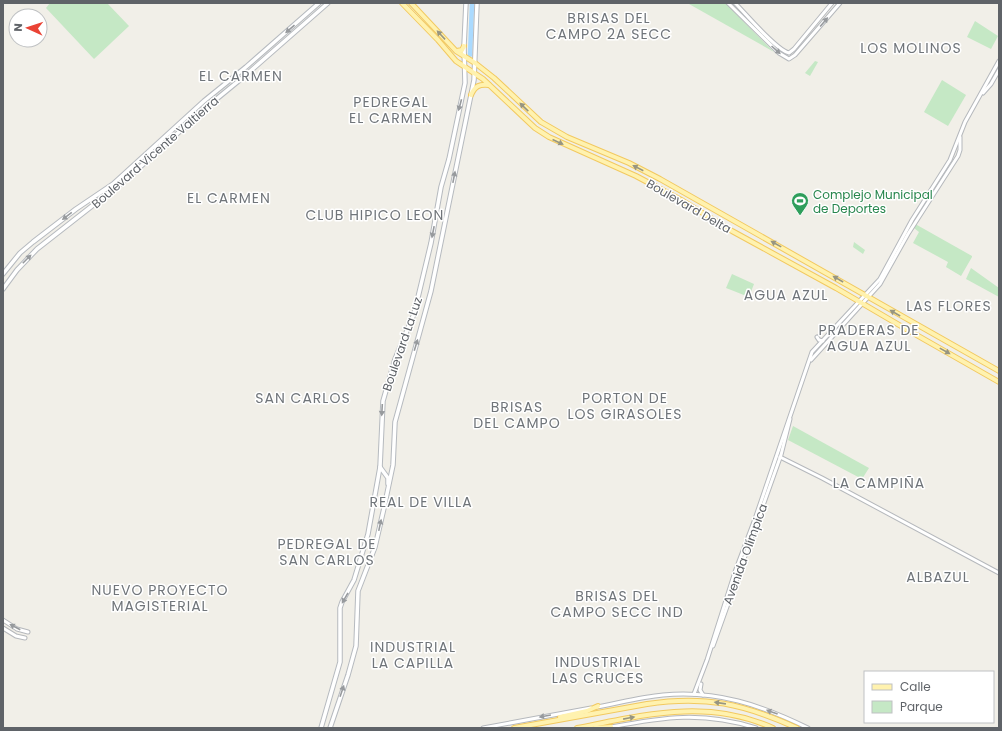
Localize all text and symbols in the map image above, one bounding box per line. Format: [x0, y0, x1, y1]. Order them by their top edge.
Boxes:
north arrow [8, 8, 48, 48]
district label: BRISAS DEL CAMPO 2A SECC [546, 8, 672, 44]
one-way arrow [820, 16, 828, 27]
text: N [10, 23, 26, 32]
one-way arrow [285, 24, 295, 33]
one-way arrow [436, 29, 445, 40]
district label: LOS MOLINOS [860, 38, 962, 58]
one-way arrow [770, 46, 781, 55]
district label: EL CARMEN [199, 66, 283, 86]
street label: Boulevard Vicente Valtierra [88, 92, 222, 212]
district label: PEDREGAL EL CARMEN [349, 92, 433, 128]
one-way arrow [457, 99, 463, 111]
one-way arrow [519, 102, 529, 112]
one-way arrow [553, 139, 564, 145]
one-way arrow [632, 165, 644, 171]
one-way arrow [451, 171, 457, 183]
street label: Boulevard Delta [644, 175, 734, 237]
place label: Complejo Municipal de Deportes [813, 186, 933, 217]
district label: EL CARMEN [187, 188, 271, 208]
sports icon: Complejo Municipal de Deportes [790, 191, 810, 216]
district label: CLUB HIPICO LEON [306, 205, 444, 225]
one-way arrow [61, 211, 72, 220]
one-way arrow [430, 226, 436, 238]
one-way arrow [770, 241, 782, 248]
one-way arrow [22, 254, 32, 264]
one-way arrow [832, 276, 844, 283]
district label: AGUA AZUL [744, 285, 828, 305]
street label: Boulevard La Luz [378, 295, 426, 393]
district label: LAS FLORES [906, 296, 992, 316]
one-way arrow [889, 310, 901, 316]
district label: PRADERAS DE AGUA AZUL [818, 320, 920, 356]
one-way arrow [413, 339, 419, 351]
one-way arrow [939, 347, 951, 354]
district label: SAN CARLOS [255, 388, 351, 408]
district label: PORTON DE LOS GIRASOLES [568, 388, 682, 424]
district label: BRISAS DEL CAMPO [473, 397, 561, 433]
one-way arrow [378, 404, 385, 416]
district label: LA CAMPIÑA [833, 473, 925, 493]
district label: REAL DE VILLA [369, 492, 473, 512]
street label: Avenida Olímpica [719, 501, 771, 607]
one-way arrow [378, 519, 384, 531]
district label: PEDREGAL DE SAN CARLOS [277, 534, 377, 570]
district label: ALBAZUL [906, 567, 970, 587]
district label: NUEVO PROYECTO MAGISTERIAL [91, 580, 229, 616]
district label: BRISAS DEL CAMPO SECC IND [550, 586, 684, 622]
one-way arrow [341, 592, 348, 604]
one-way arrow [9, 624, 21, 630]
district label: INDUSTRIAL LA CAPILLA [370, 637, 456, 673]
district label: INDUSTRIAL LAS CRUCES [552, 652, 644, 688]
legend [864, 671, 994, 723]
text: Calle [900, 678, 931, 695]
one-way arrow [340, 685, 346, 697]
text: Parque [900, 698, 943, 715]
one-way arrow [714, 700, 726, 706]
one-way arrow [766, 708, 778, 714]
one-way arrow [539, 714, 551, 720]
one-way arrow [623, 714, 635, 720]

